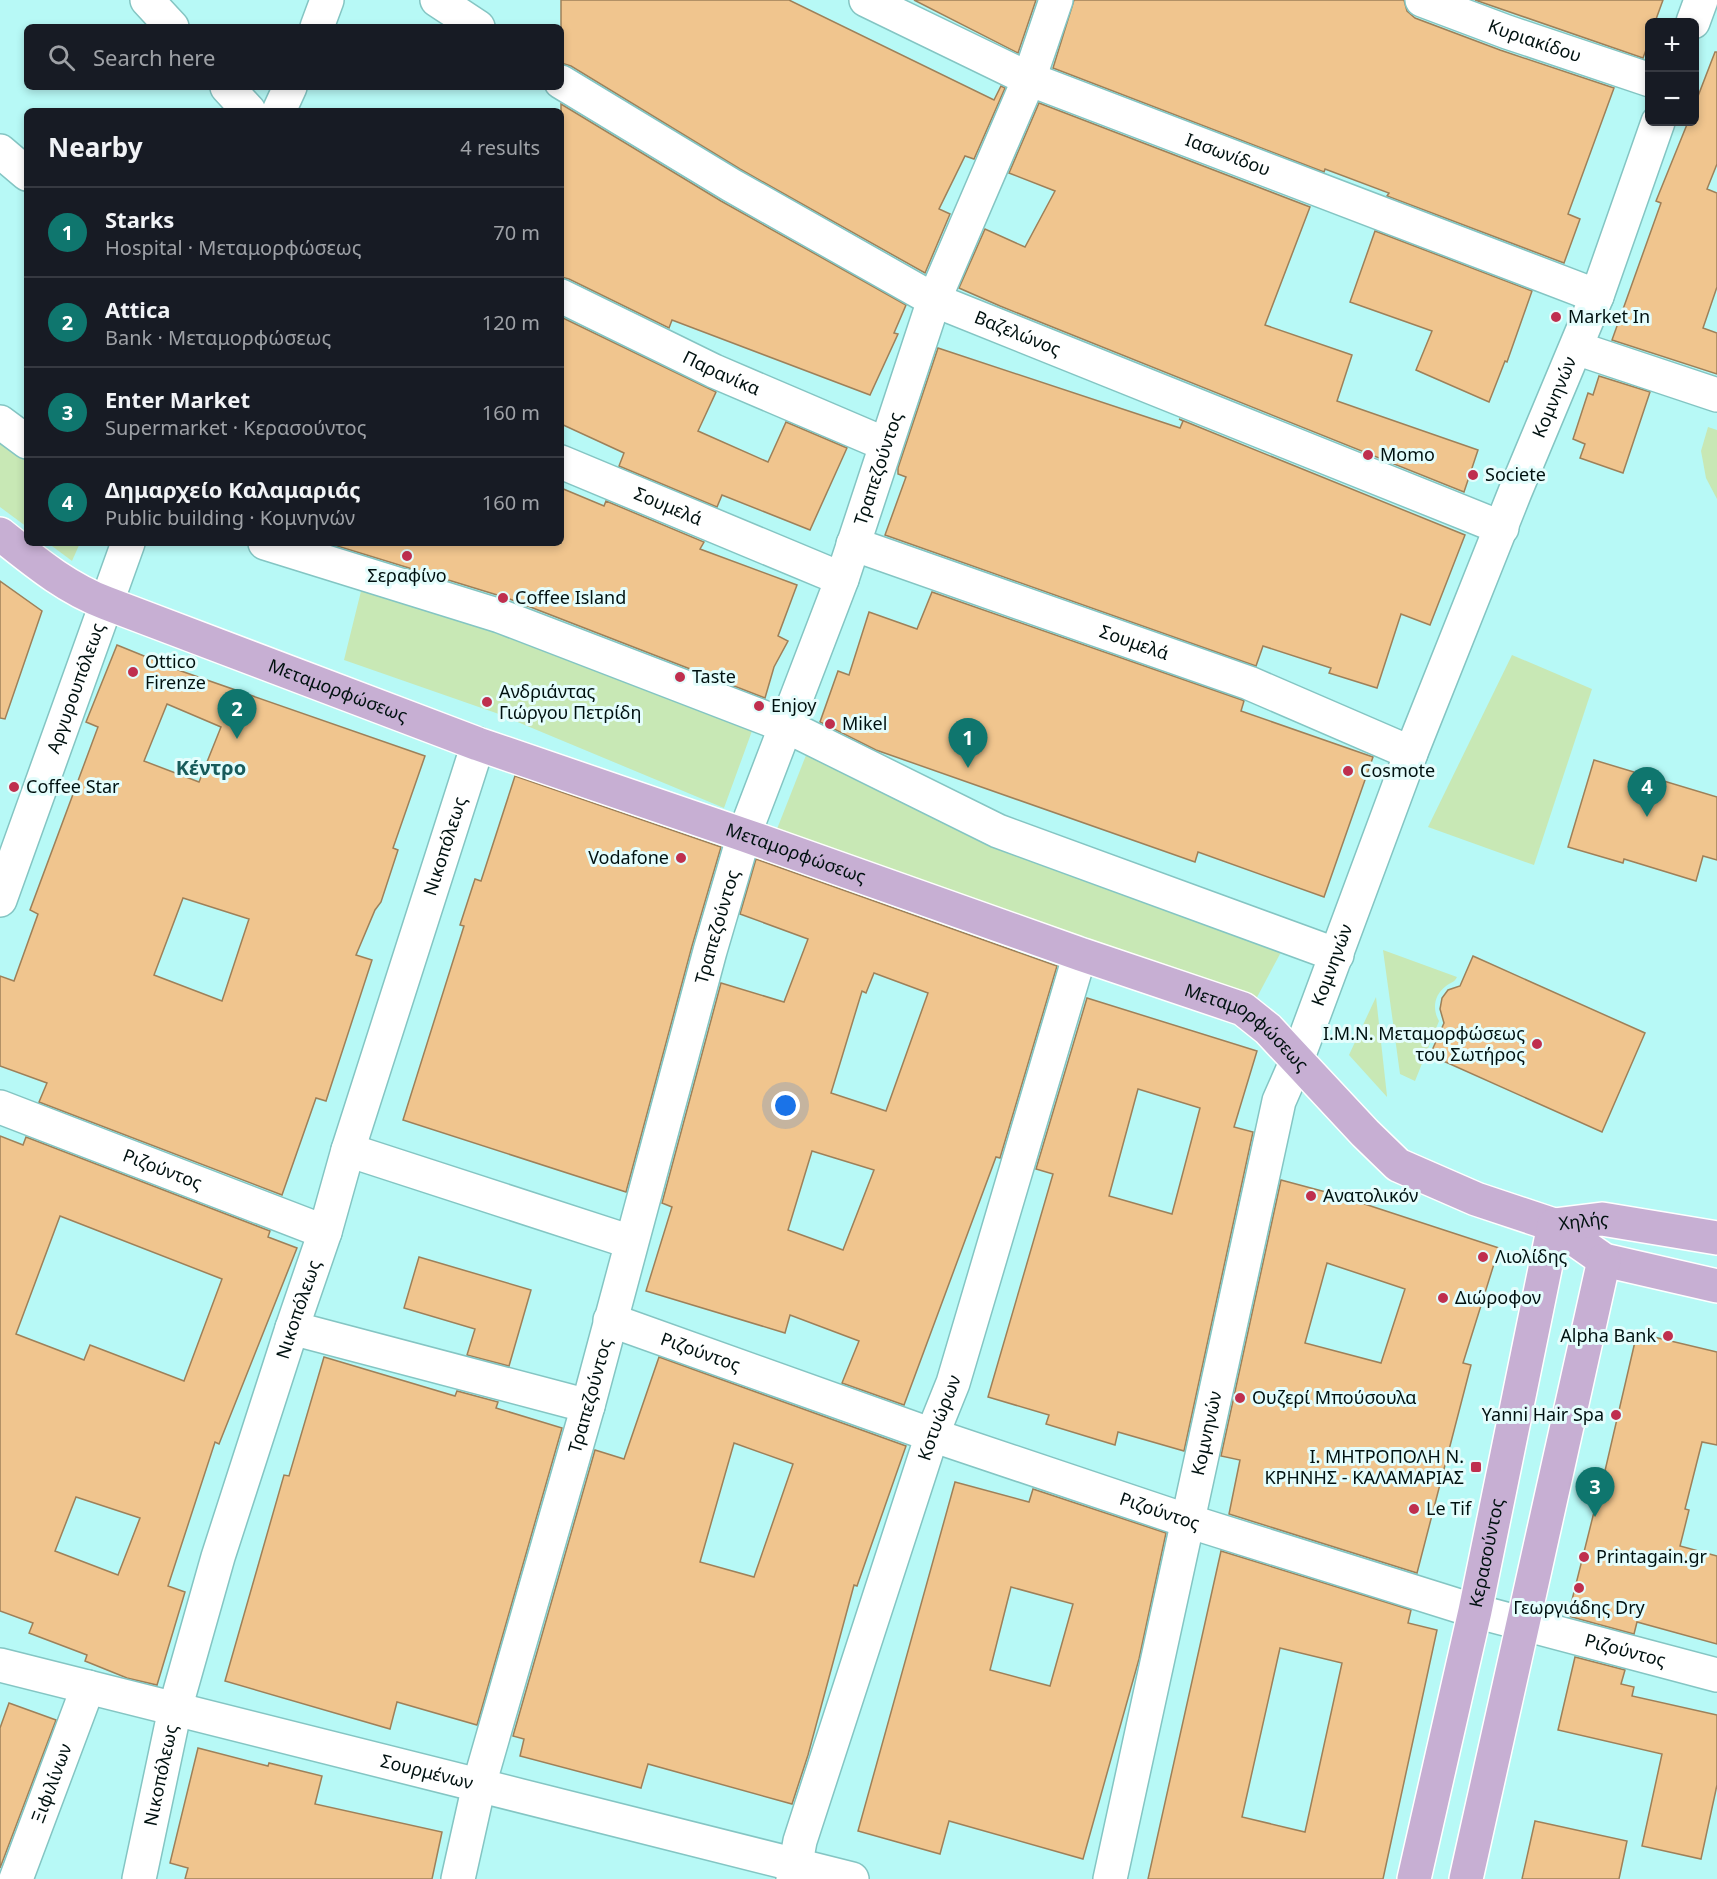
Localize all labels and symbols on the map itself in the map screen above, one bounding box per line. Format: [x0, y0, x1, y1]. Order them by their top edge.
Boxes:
street label: Κυριακίδου [1485, 13, 1585, 67]
street label: Ιασωνίδου [1182, 127, 1274, 181]
street label: Βαζελώνος [971, 304, 1065, 361]
place label: Market In [1568, 304, 1650, 328]
marker: Market In [1549, 310, 1563, 324]
street label: Παρανίκα [679, 345, 764, 400]
street label: Κομνηνών [1526, 353, 1581, 441]
street label: Τραπεζούντος [848, 408, 907, 528]
place label: Momo [1380, 442, 1435, 466]
marker: Momo [1361, 448, 1375, 462]
place label: Societe [1485, 462, 1546, 486]
marker: Societe [1466, 468, 1480, 482]
street label: Σουμελά [631, 481, 706, 531]
marker: Σεραφίνο [400, 549, 414, 563]
place label: Σεραφίνο [367, 563, 447, 587]
place label: Coffee Island [515, 585, 626, 609]
marker: Coffee Island [496, 591, 510, 605]
street label: Αργυρουπόλεως [41, 619, 110, 757]
street label: Σουμελά [1097, 619, 1172, 665]
place label: Ottico Firenze [145, 649, 206, 694]
street label: Μεταμορφώσεως [265, 653, 411, 727]
place label: Taste [692, 664, 736, 688]
marker: Ottico Firenze [126, 665, 140, 679]
marker: Taste [673, 670, 687, 684]
place label: Ανδριάντας Γιώργου Πετρίδη [499, 679, 641, 724]
pin: 2 [218, 690, 256, 739]
place label: Enjoy [771, 693, 817, 717]
marker: Ανδριάντας Γιώργου Πετρίδη [480, 695, 494, 709]
marker: Enjoy [752, 699, 766, 713]
place label: Mikel [842, 711, 887, 735]
marker: Mikel [823, 717, 837, 731]
pin: 1 [948, 718, 988, 768]
district label: Κέντρο [176, 754, 246, 781]
place label: Cosmote [1360, 758, 1435, 782]
marker: Cosmote [1341, 764, 1355, 778]
pin: 4 [1628, 768, 1666, 817]
place label: Coffee Star [26, 774, 120, 798]
marker: Coffee Star [7, 780, 21, 794]
street label: Νικοπόλεως [417, 793, 471, 899]
street label: Μεταμορφώσεως [723, 817, 870, 888]
place label: Vodafone [588, 845, 669, 869]
marker: Vodafone [674, 851, 688, 865]
street label: Τραπεζούντος [689, 866, 744, 986]
street label: Κομνηνών [1305, 920, 1357, 1009]
street label: Μεταμορφώσεως [1182, 977, 1314, 1076]
place label: Ι.Μ.Ν. Μεταμορφώσεως του Σωτήρος [1323, 1021, 1525, 1066]
marker: Ι.Μ.Ν. Μεταμορφώσεως του Σωτήρος [1530, 1037, 1544, 1051]
your location [771, 1091, 800, 1120]
street label: Ριζούντος [120, 1142, 206, 1195]
place label: Ανατολικόν [1323, 1183, 1418, 1207]
marker: Ανατολικόν [1304, 1189, 1318, 1203]
street label: Χηλής [1557, 1206, 1611, 1235]
place label: Λιολίδης [1495, 1244, 1568, 1268]
marker: Λιολίδης [1476, 1250, 1490, 1264]
street label: Νικοπόλεως [270, 1256, 326, 1362]
place label: Διώροφον [1455, 1285, 1541, 1309]
marker: Διώροφον [1436, 1291, 1450, 1305]
place label: Alpha Bank [1560, 1323, 1656, 1347]
street label: Ριζούντος [658, 1326, 744, 1377]
marker: Alpha Bank [1661, 1329, 1675, 1343]
street label: Τραπεζούντος [562, 1336, 617, 1456]
street label: Κοτυώρων [911, 1372, 966, 1464]
place label: Ουζερί Μπούσουλα [1252, 1385, 1417, 1409]
street label: Κομνηνών [1185, 1389, 1227, 1478]
marker: Ουζερί Μπούσουλα [1233, 1391, 1247, 1405]
place label: Yanni Hair Spa [1482, 1402, 1604, 1426]
marker: Yanni Hair Spa [1609, 1408, 1623, 1422]
place label: Ι. ΜΗΤΡΟΠΟΛΗ Ν. ΚΡΗΝΗΣ - ΚΑΛΑΜΑΡΙΑΣ [1264, 1444, 1464, 1489]
marker: Ι. ΜΗΤΡΟΠΟΛΗ Ν. ΚΡΗΝΗΣ - ΚΑΛΑΜΑΡΙΑΣ [1469, 1460, 1483, 1474]
pin: 3 [1576, 1468, 1614, 1517]
street label: Ριζούντος [1117, 1486, 1203, 1535]
place label: Le Tif [1426, 1496, 1472, 1520]
street label: Κερασούντος [1463, 1496, 1509, 1610]
marker: Le Tif [1407, 1502, 1421, 1516]
place label: Printagain.gr [1596, 1544, 1708, 1568]
marker: Printagain.gr [1577, 1550, 1591, 1564]
marker: Γεωργιάδης Dry [1572, 1581, 1586, 1595]
place label: Γεωργιάδης Dry [1513, 1595, 1646, 1619]
street label: Ριζούντος [1582, 1628, 1669, 1672]
street label: Νικοπόλεως [138, 1722, 182, 1828]
street label: Ξιφιλίνων [25, 1740, 77, 1826]
street label: Σουρμένων [378, 1748, 476, 1794]

